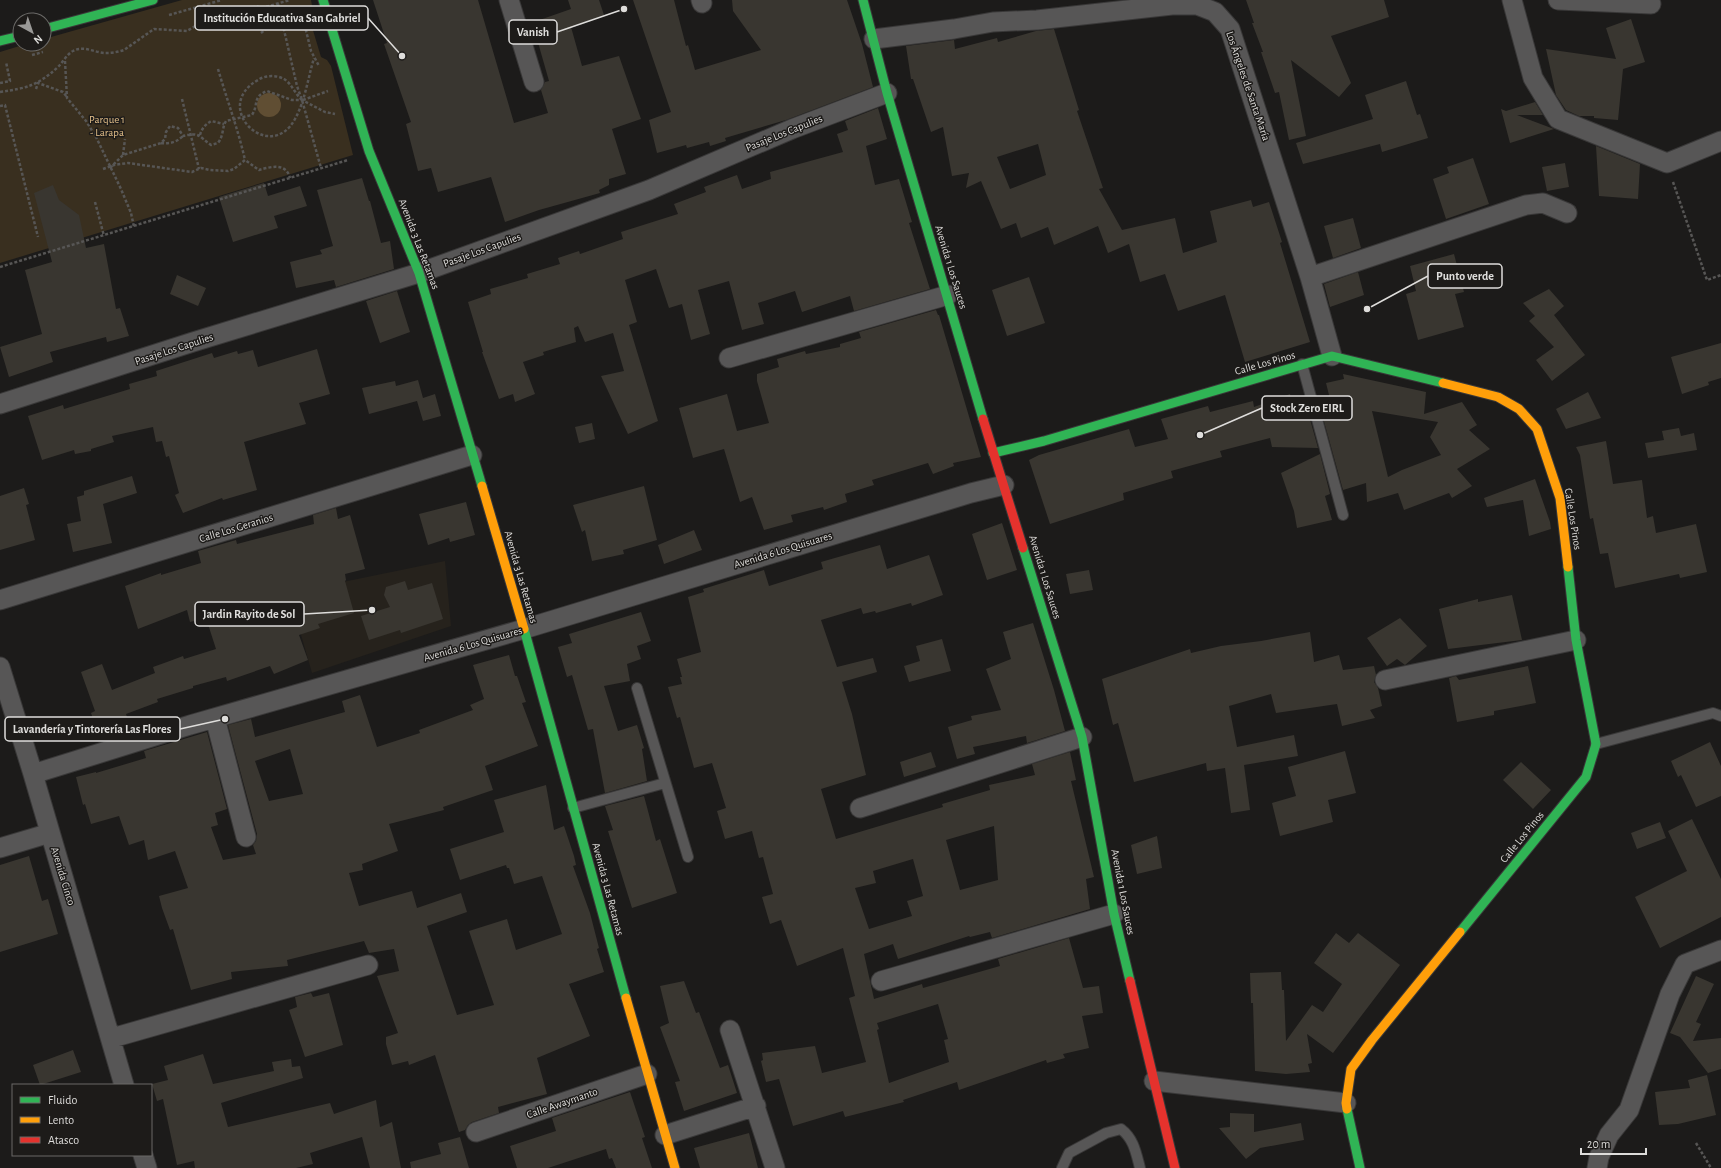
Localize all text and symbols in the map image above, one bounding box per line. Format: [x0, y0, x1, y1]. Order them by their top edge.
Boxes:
callout: Institución Educativa San Gabriel [195, 6, 368, 30]
north arrow [12, 12, 52, 52]
text: Institución Educativa San Gabriel [203, 12, 361, 24]
callout: Vanish [509, 20, 557, 44]
text: Vanish [517, 26, 549, 38]
street label: Los Ángeles de Santa María [1224, 29, 1273, 142]
text: N [32, 33, 45, 46]
street label: Pasaje Los Capulies [744, 113, 824, 153]
park label: Parque 1 - Larapa [89, 114, 125, 138]
street label: Avenida 3 Las Retamas [397, 197, 441, 291]
street label: Avenida 1 Los Sauces [933, 224, 969, 310]
street label: Pasaje Los Capulies [442, 231, 522, 269]
callout: Punto verde [1428, 264, 1502, 288]
text: Punto verde [1436, 270, 1494, 282]
street label: Pasaje Los Capulies [133, 331, 215, 367]
street label: Calle Los Pinos [1234, 349, 1296, 377]
callout: Stock Zero EIRL [1262, 396, 1352, 420]
text: Stock Zero EIRL [1270, 402, 1345, 414]
street label: Calle Los Pinos [1563, 487, 1583, 551]
street label: Calle Los Geranios [198, 512, 274, 544]
street label: Avenida 3 Las Retamas [503, 529, 539, 625]
street label: Avenida 6 Los Quisuares [733, 530, 833, 570]
street label: Avenida 1 Los Sauces [1027, 534, 1063, 620]
callout: Jardin Rayito de Sol [195, 602, 304, 626]
text: Jardin Rayito de Sol [203, 608, 295, 621]
street label: Avenida 6 Los Quisuares [422, 625, 524, 663]
callout: Lavandería y Tintorería Las Flores [5, 717, 180, 741]
text: Lavandería y Tintorería Las Flores [13, 723, 172, 736]
street label: Calle Los Pinos [1498, 809, 1546, 865]
street label: Avenida 3 Las Retamas [590, 841, 626, 937]
street label: Avenida Cinco [49, 846, 77, 906]
street label: Avenida 1 Los Sauces [1109, 848, 1137, 936]
legend [12, 1084, 152, 1156]
street label: Calle Awaymanto [525, 1086, 599, 1120]
text: Fluido [48, 1094, 77, 1106]
text: Lento [48, 1114, 74, 1126]
scale bar [1581, 1130, 1646, 1156]
text: Atasco [48, 1134, 79, 1146]
text: 20 m [1587, 1138, 1610, 1150]

